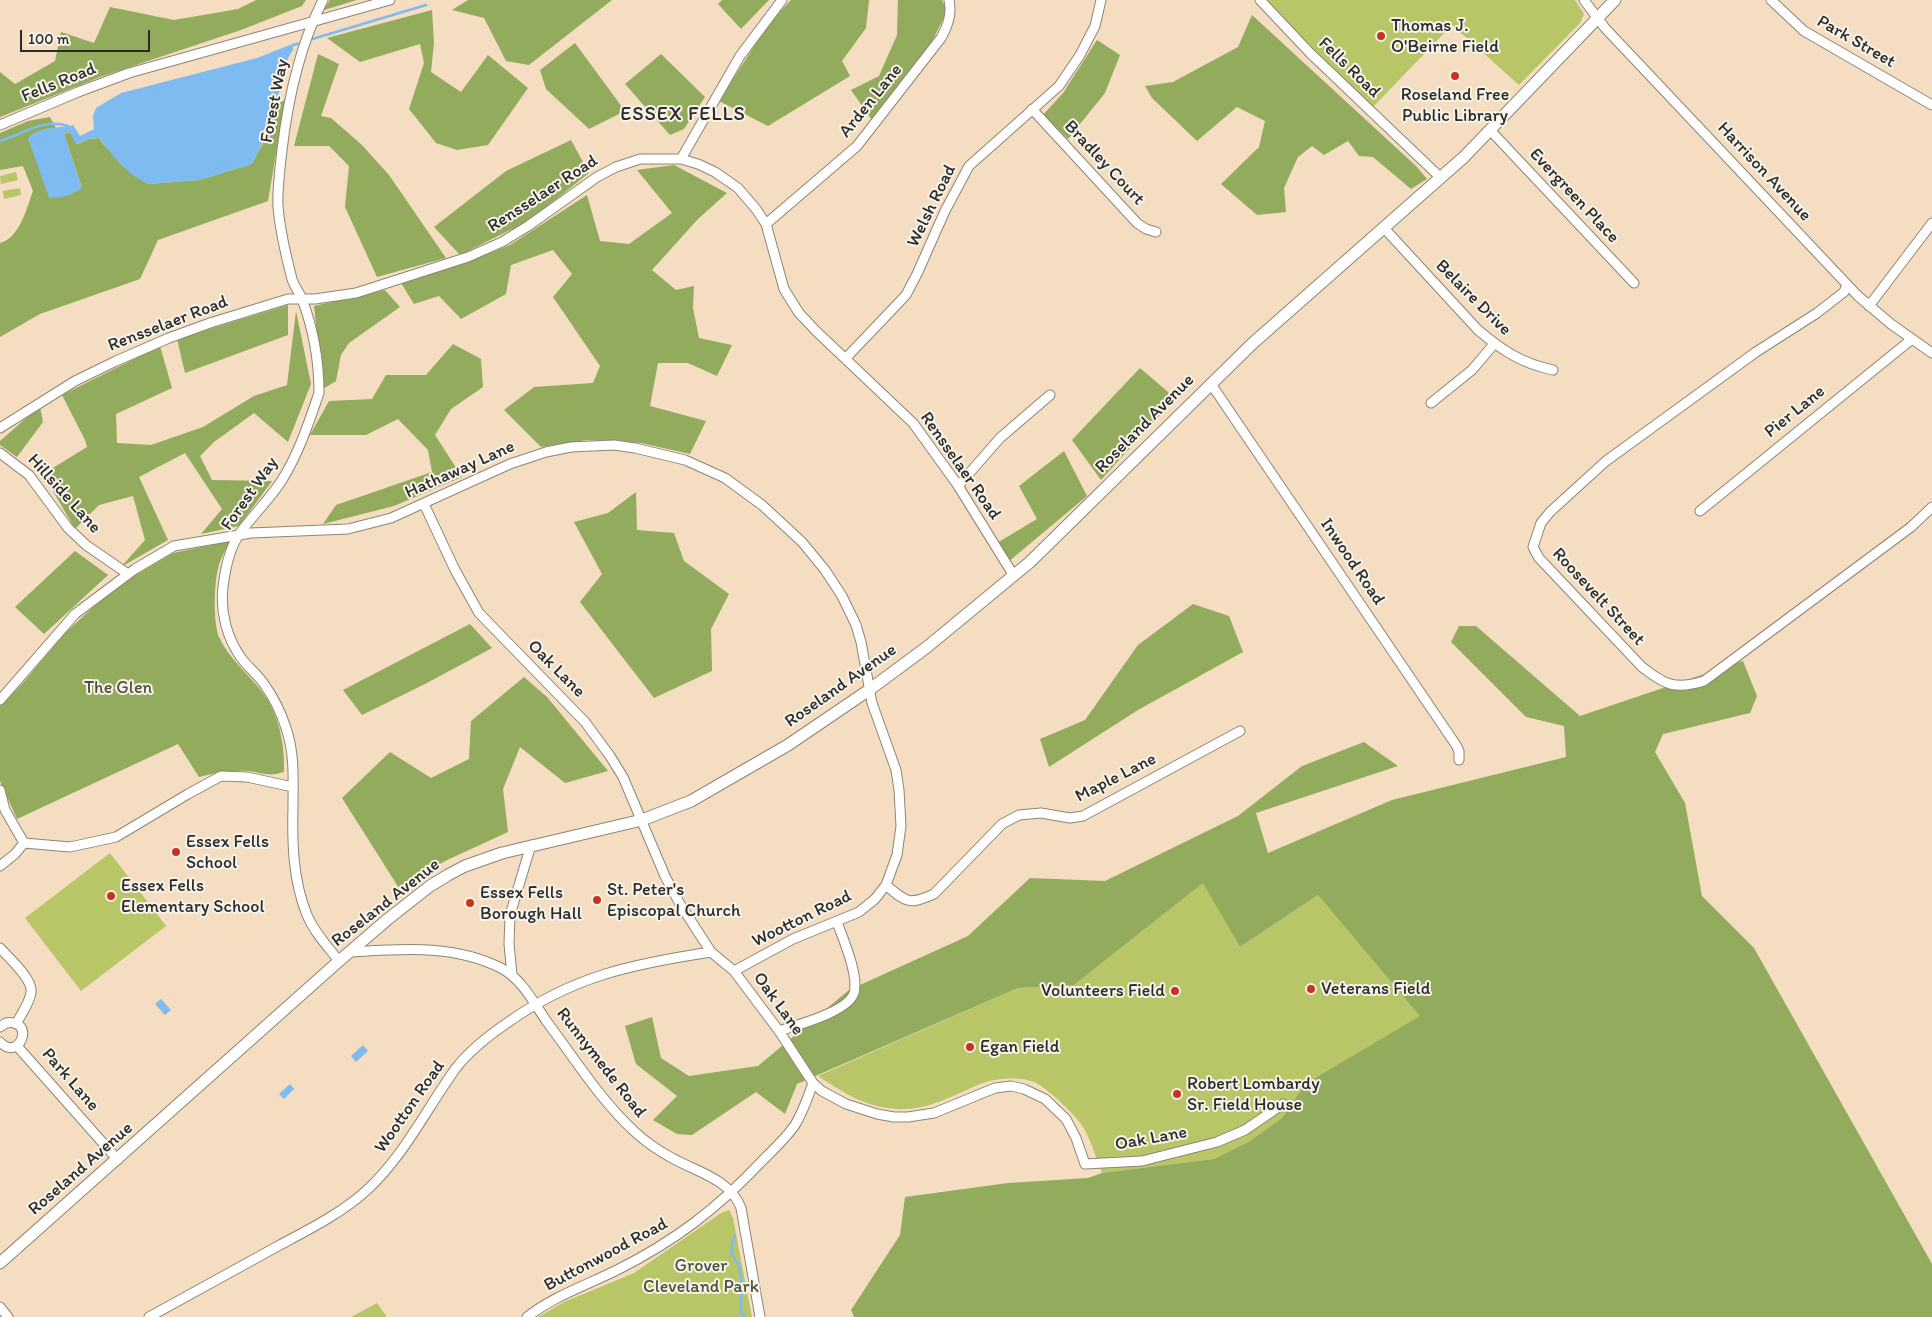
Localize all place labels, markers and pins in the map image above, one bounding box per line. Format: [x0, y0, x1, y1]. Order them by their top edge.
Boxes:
place label: Thomas J. O'Beirne Field [1391, 15, 1499, 58]
marker: Thomas J. O'Beirne Field [1375, 30, 1387, 42]
marker: Roseland Free Public Library [1449, 70, 1461, 82]
place label: Roseland Free Public Library [1401, 84, 1509, 126]
place label: Essex Fells School [186, 831, 269, 874]
marker: Essex Fells School [170, 846, 182, 858]
place label: Essex Fells Elementary School [121, 875, 265, 918]
place label: St. Peter's Episcopal Church [607, 879, 741, 922]
place label: Essex Fells Borough Hall [480, 882, 582, 924]
marker: Essex Fells Elementary School [105, 890, 117, 902]
marker: St. Peter's Episcopal Church [591, 894, 603, 906]
marker: Essex Fells Borough Hall [464, 897, 476, 909]
place label: Veterans Field [1321, 978, 1430, 1000]
place label: Volunteers Field [1041, 980, 1165, 1002]
marker: Veterans Field [1305, 983, 1317, 995]
marker: Volunteers Field [1169, 985, 1181, 997]
place label: Egan Field [980, 1036, 1059, 1058]
marker: Egan Field [964, 1041, 976, 1053]
place label: Robert Lombardy Sr. Field House [1187, 1073, 1320, 1116]
marker: Robert Lombardy Sr. Field House [1171, 1088, 1183, 1100]

